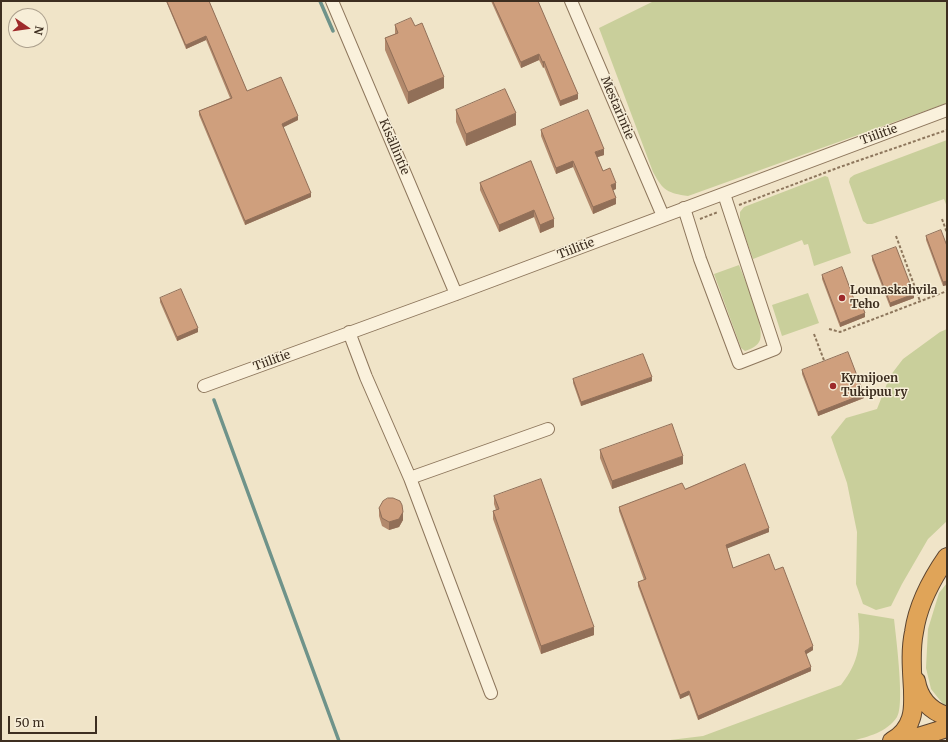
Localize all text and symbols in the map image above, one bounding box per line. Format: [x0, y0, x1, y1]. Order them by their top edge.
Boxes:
north arrow [8, 8, 48, 48]
text: N [31, 25, 47, 36]
street label: Mestarintie [597, 74, 637, 142]
street label: Kisällintie [376, 117, 412, 177]
street label: Tiilitie [858, 122, 900, 148]
street label: Tiilitie [555, 235, 597, 263]
place label: Lounaskahvila Teho [850, 284, 938, 312]
marker: Lounaskahvila Teho [837, 293, 847, 303]
street label: Tiilitie [251, 348, 293, 374]
place label: Kymijoen Tukipuu ry [841, 372, 908, 400]
marker: Kymijoen Tukipuu ry [828, 381, 838, 391]
scale bar [10, 708, 99, 734]
text: 50 m [15, 715, 44, 730]

